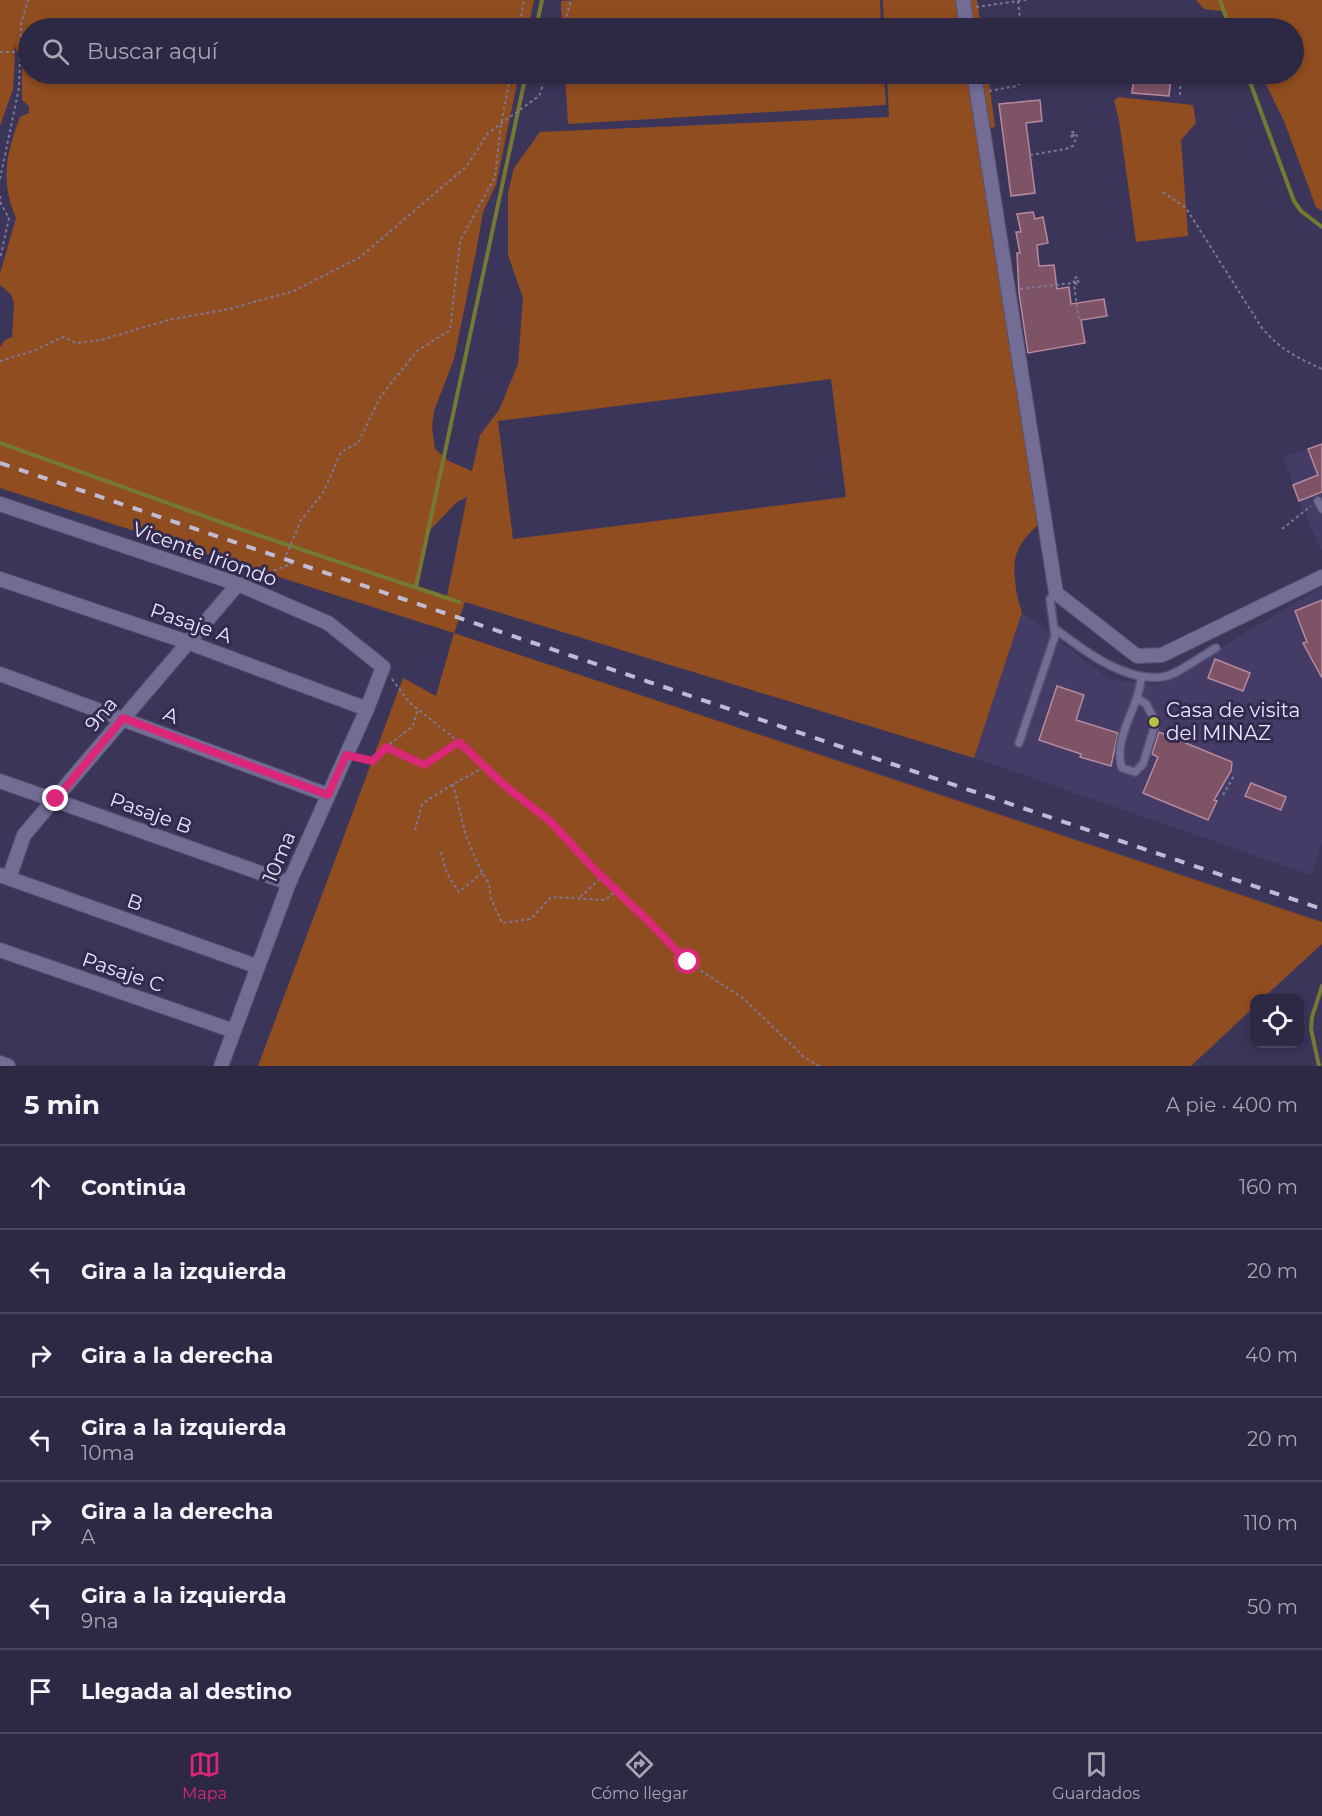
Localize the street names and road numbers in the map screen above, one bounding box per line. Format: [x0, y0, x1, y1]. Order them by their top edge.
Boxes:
street label: Vicente Iriondo [129, 517, 281, 591]
street label: Pasaje A [147, 598, 236, 648]
street label: 9na [80, 692, 122, 736]
street label: A [160, 701, 183, 729]
street label: Pasaje B [107, 787, 195, 839]
street label: 10ma [258, 828, 300, 886]
street label: B [124, 888, 146, 916]
street label: Pasaje C [79, 947, 167, 997]

